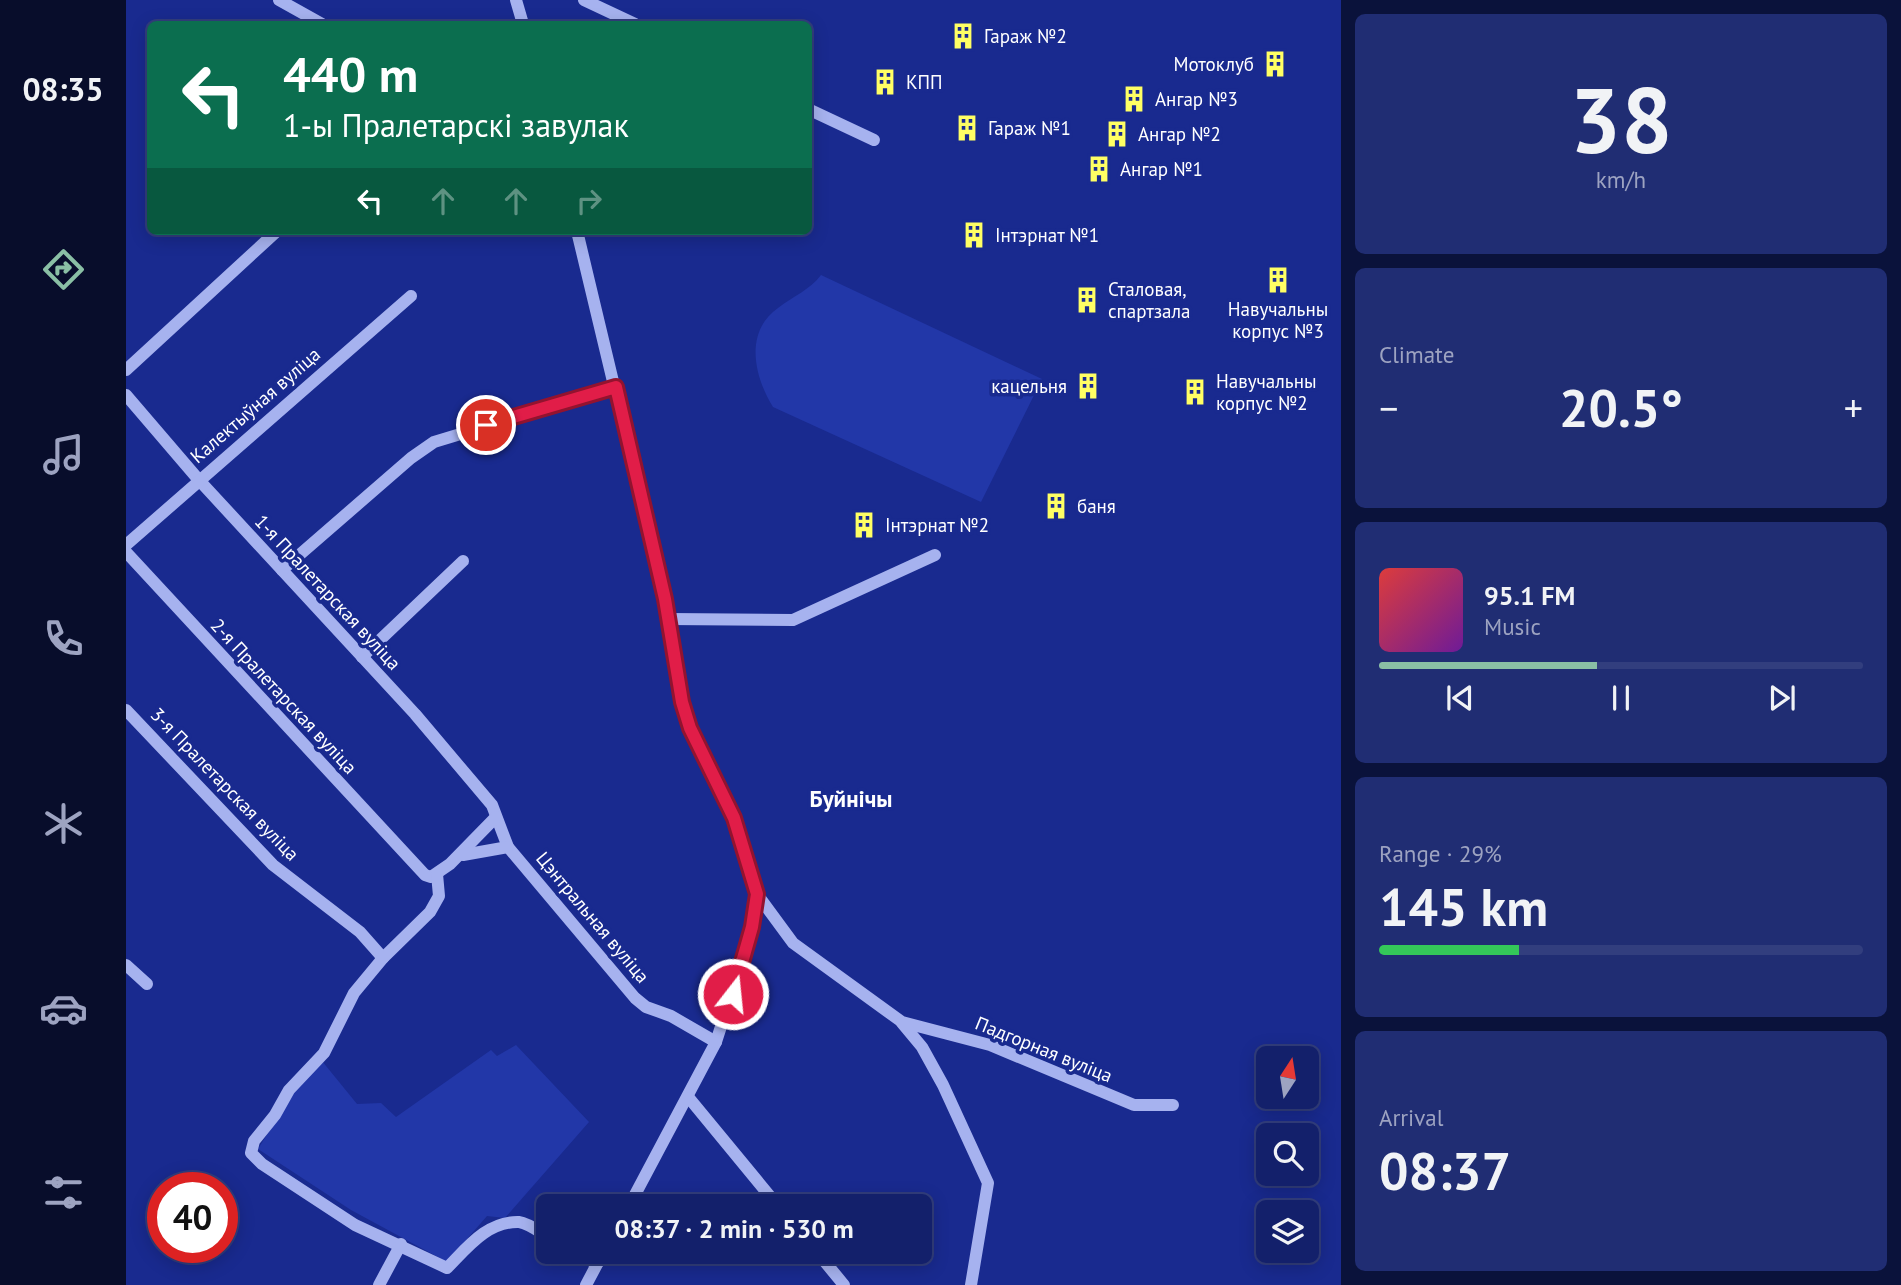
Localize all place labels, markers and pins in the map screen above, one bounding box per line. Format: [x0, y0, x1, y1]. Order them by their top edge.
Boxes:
building icon: Гараж №2 [948, 21, 978, 51]
place label: Гараж №2 [984, 24, 1067, 48]
building icon: Мотоклуб [1260, 49, 1290, 79]
place label: Мотоклуб [1173, 52, 1254, 76]
building icon: КПП [870, 67, 900, 97]
place label: КПП [906, 70, 943, 94]
building icon: Ангар №3 [1119, 84, 1149, 114]
place label: Ангар №3 [1155, 87, 1238, 111]
building icon: Гараж №1 [952, 113, 982, 143]
place label: Гараж №1 [988, 116, 1071, 140]
building icon: Ангар №2 [1102, 119, 1132, 149]
place label: Ангар №2 [1138, 122, 1221, 146]
building icon: Ангар №1 [1084, 154, 1114, 184]
place label: Ангар №1 [1120, 157, 1203, 181]
building icon: Інтэрнат №1 [959, 220, 989, 250]
place label: Інтэрнат №1 [995, 223, 1099, 247]
building icon: Навучальны корпус №3 [1263, 265, 1293, 295]
place label: Сталовая, спартзала [1108, 277, 1190, 323]
building icon: Сталовая, спартзала [1072, 285, 1102, 315]
place label: Навучальны корпус №3 [1228, 297, 1328, 343]
place label: Навучальны корпус №2 [1216, 369, 1316, 415]
building icon: кацельня [1073, 371, 1103, 401]
place label: кацельня [991, 374, 1067, 398]
building icon: Навучальны корпус №2 [1180, 377, 1210, 407]
pin [456, 395, 516, 455]
building icon: баня [1041, 491, 1071, 521]
place label: баня [1077, 494, 1116, 518]
building icon: Інтэрнат №2 [849, 510, 879, 540]
place label: Інтэрнат №2 [885, 513, 989, 537]

